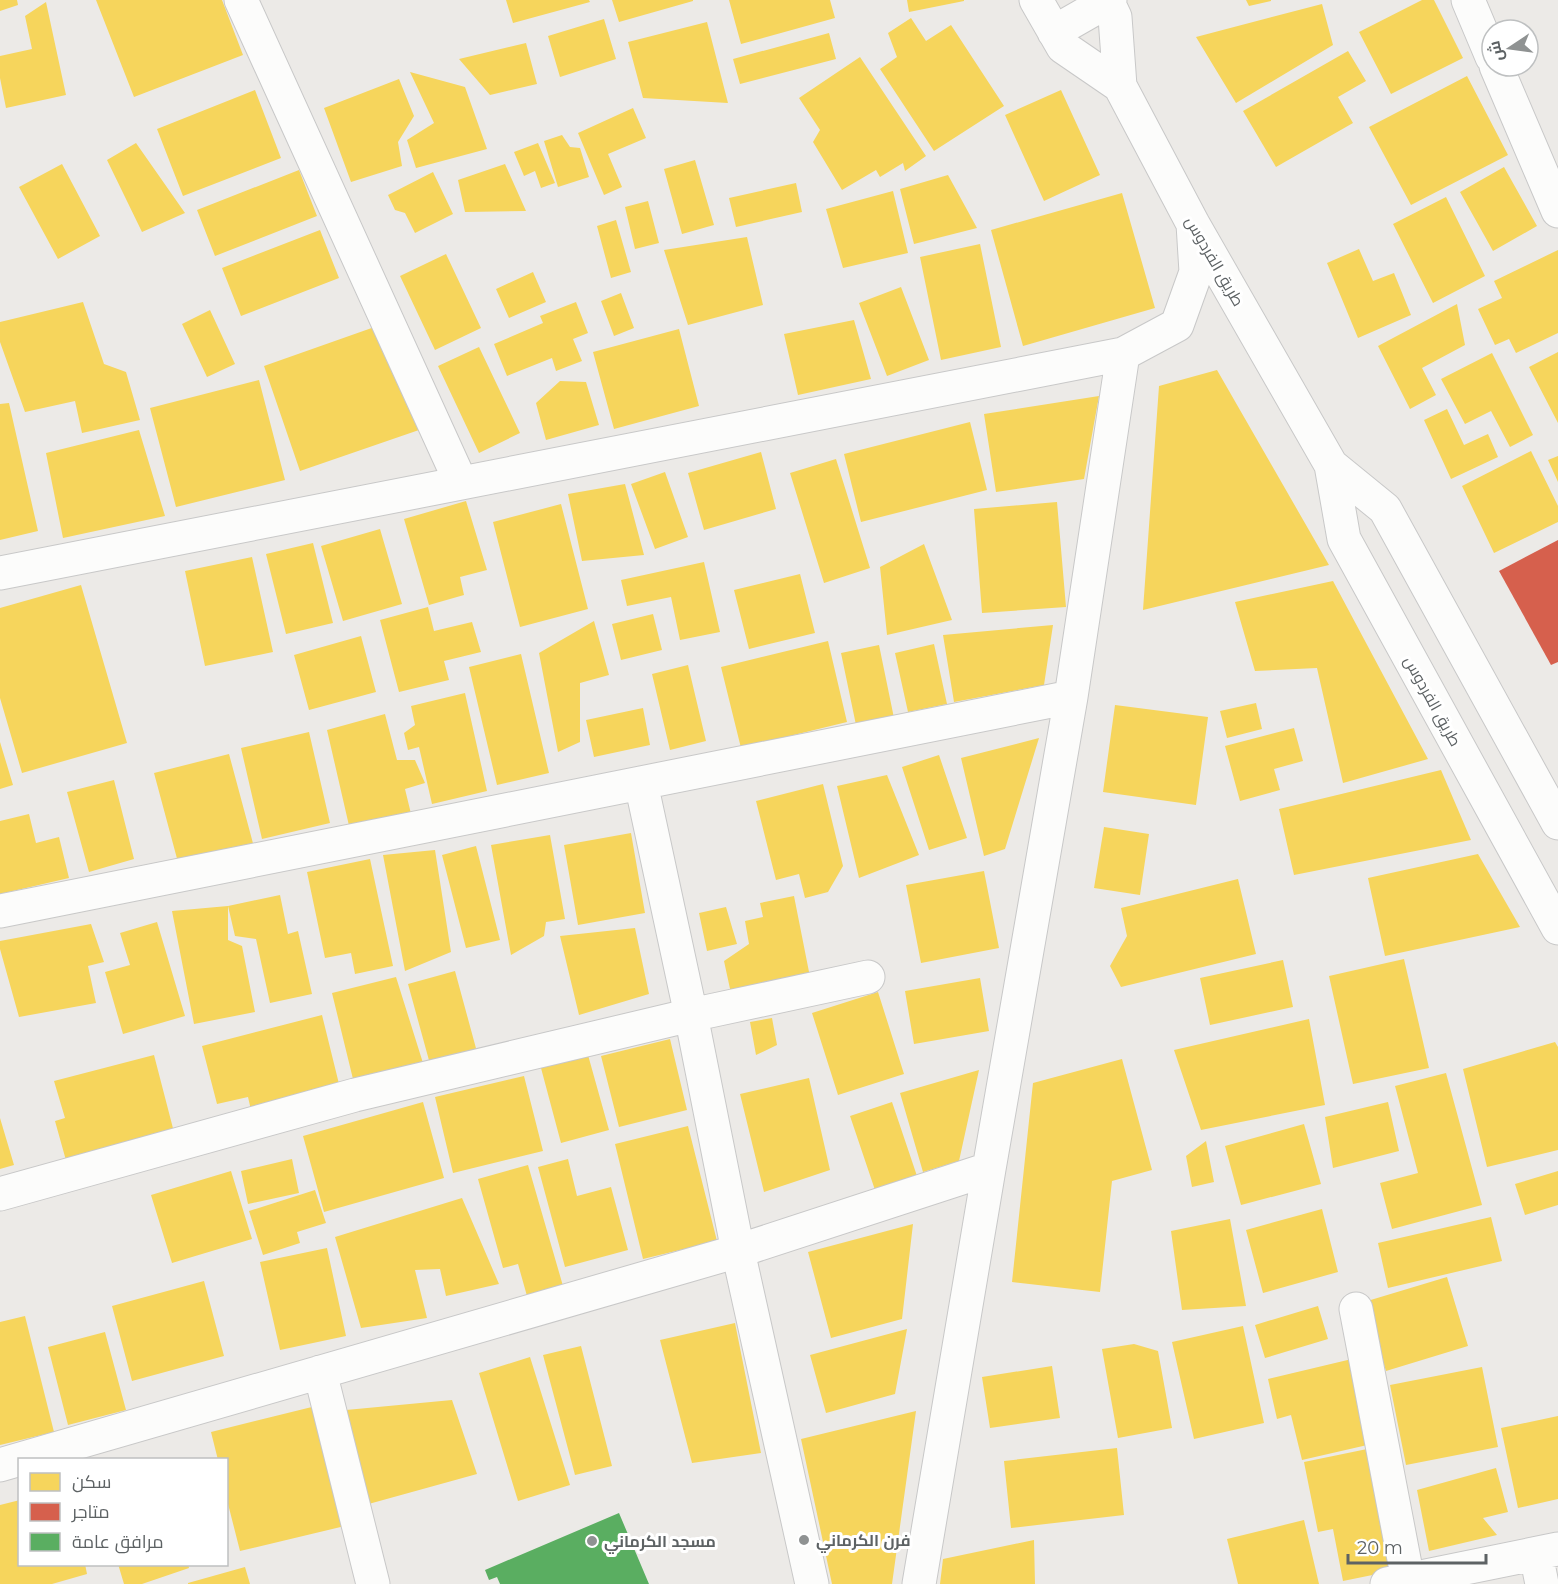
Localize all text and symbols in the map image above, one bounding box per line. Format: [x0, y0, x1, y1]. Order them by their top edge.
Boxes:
north arrow [1480, 18, 1540, 78]
text: ش [1484, 39, 1507, 63]
street label: طريق الفردوس [1180, 213, 1248, 310]
street label: طريق الفردوس [1399, 653, 1465, 750]
legend [18, 1458, 228, 1566]
text: سكن [72, 1471, 111, 1493]
text: متاجر [71, 1501, 110, 1523]
scale bar [1348, 1527, 1486, 1565]
text: مرافق عامة [72, 1531, 163, 1554]
place label: فرن الكرماني [816, 1531, 910, 1553]
place label: مسجد الكرماني [604, 1532, 716, 1554]
marker: فرن الكرماني [797, 1533, 811, 1547]
marker: مسجد الكرماني [585, 1534, 599, 1548]
text: 20 m [1357, 1537, 1403, 1559]

